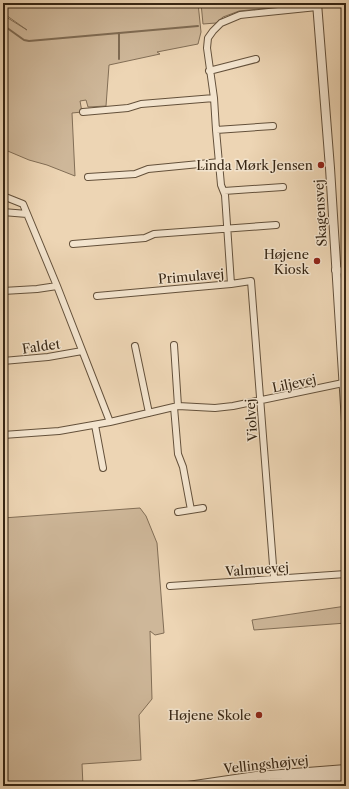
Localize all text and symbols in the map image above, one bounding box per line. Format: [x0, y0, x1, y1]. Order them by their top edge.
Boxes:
place label: Linda Mørk Jensen [196, 157, 313, 173]
marker: Linda Mørk Jensen [316, 160, 326, 170]
street label: Skagensvej [310, 179, 330, 247]
place label: Højene Kiosk [264, 246, 309, 277]
marker: Højene Kiosk [312, 256, 322, 266]
street label: Primulavej [157, 265, 225, 287]
street label: Faldet [21, 335, 62, 357]
street label: Liljevej [270, 371, 318, 395]
street label: Violvej [242, 398, 261, 443]
street label: Valmuevej [224, 559, 289, 579]
place label: Højene Skole [168, 707, 251, 723]
marker: Højene Skole [254, 710, 264, 720]
street label: Vellingshøjvej [222, 752, 309, 777]

